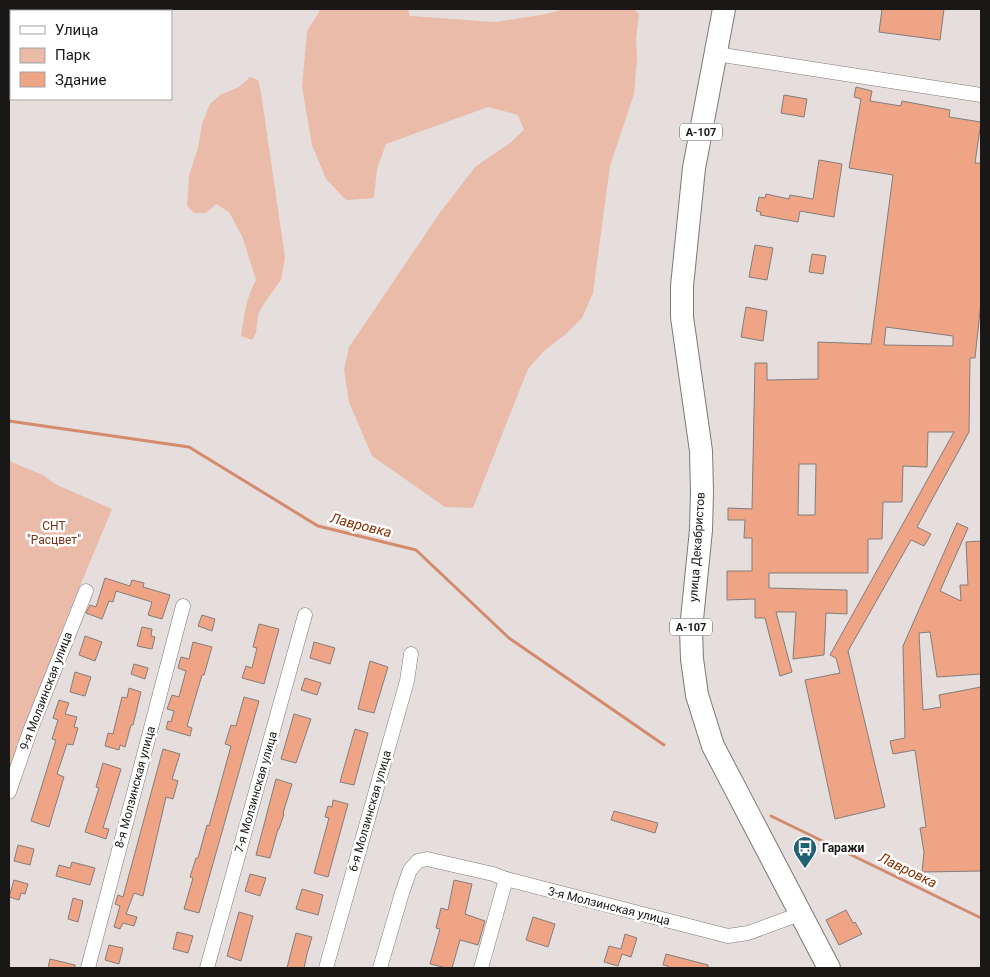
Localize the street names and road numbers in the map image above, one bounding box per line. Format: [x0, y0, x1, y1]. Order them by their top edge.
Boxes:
road number: А-107 [680, 124, 722, 140]
street label: улица Декабристов [686, 491, 708, 602]
road number: А-107 [670, 618, 712, 636]
street label: 9-я Молзинская улица [17, 630, 75, 752]
street label: 8-я Молзинская улица [112, 725, 158, 849]
street label: 7-я Молзинская улица [232, 730, 280, 854]
street label: 6-я Молзинская улица [346, 749, 394, 873]
street label: 3-я Молзинская улица [546, 884, 672, 928]

